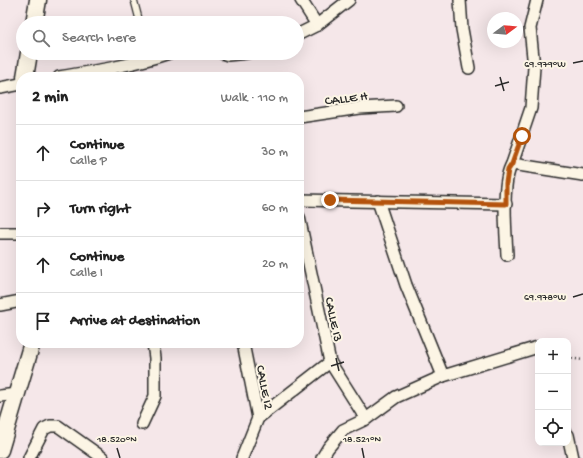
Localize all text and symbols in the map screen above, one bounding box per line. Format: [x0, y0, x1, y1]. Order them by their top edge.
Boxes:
north arrow [487, 12, 523, 48]
search box [16, 16, 304, 60]
icon: search [30, 27, 52, 49]
text: Search here [62, 29, 136, 47]
text: 69.979°W [524, 59, 566, 71]
text: 2 min [32, 88, 68, 108]
street label: CALLE H [324, 89, 369, 110]
text: Walk · 110 m [221, 91, 288, 106]
route start [513, 127, 531, 145]
text: Continue [70, 136, 124, 154]
icon: ahead [32, 142, 54, 164]
text: 30 m [262, 145, 288, 160]
text: Calle P [70, 154, 107, 169]
route end [321, 191, 339, 209]
icon: right [32, 198, 54, 220]
text: Turn right [70, 200, 130, 218]
text: 60 m [262, 201, 288, 216]
text: Continue [70, 248, 124, 266]
icon: ahead [32, 254, 54, 276]
text: 20 m [262, 257, 288, 272]
text: Calle I [70, 266, 103, 281]
text: 69.978°W [524, 292, 566, 304]
street label: CALLE I3 [321, 296, 345, 343]
icon: arrive [32, 310, 54, 332]
text: Arrive at destination [70, 312, 200, 330]
map controls [535, 338, 571, 446]
button: + [535, 338, 571, 374]
street label: CALLE I2 [252, 364, 275, 412]
button: − [535, 374, 571, 410]
button: locate [535, 410, 571, 446]
text: 18.520°N [96, 434, 137, 446]
text: 18.521°N [342, 434, 381, 446]

